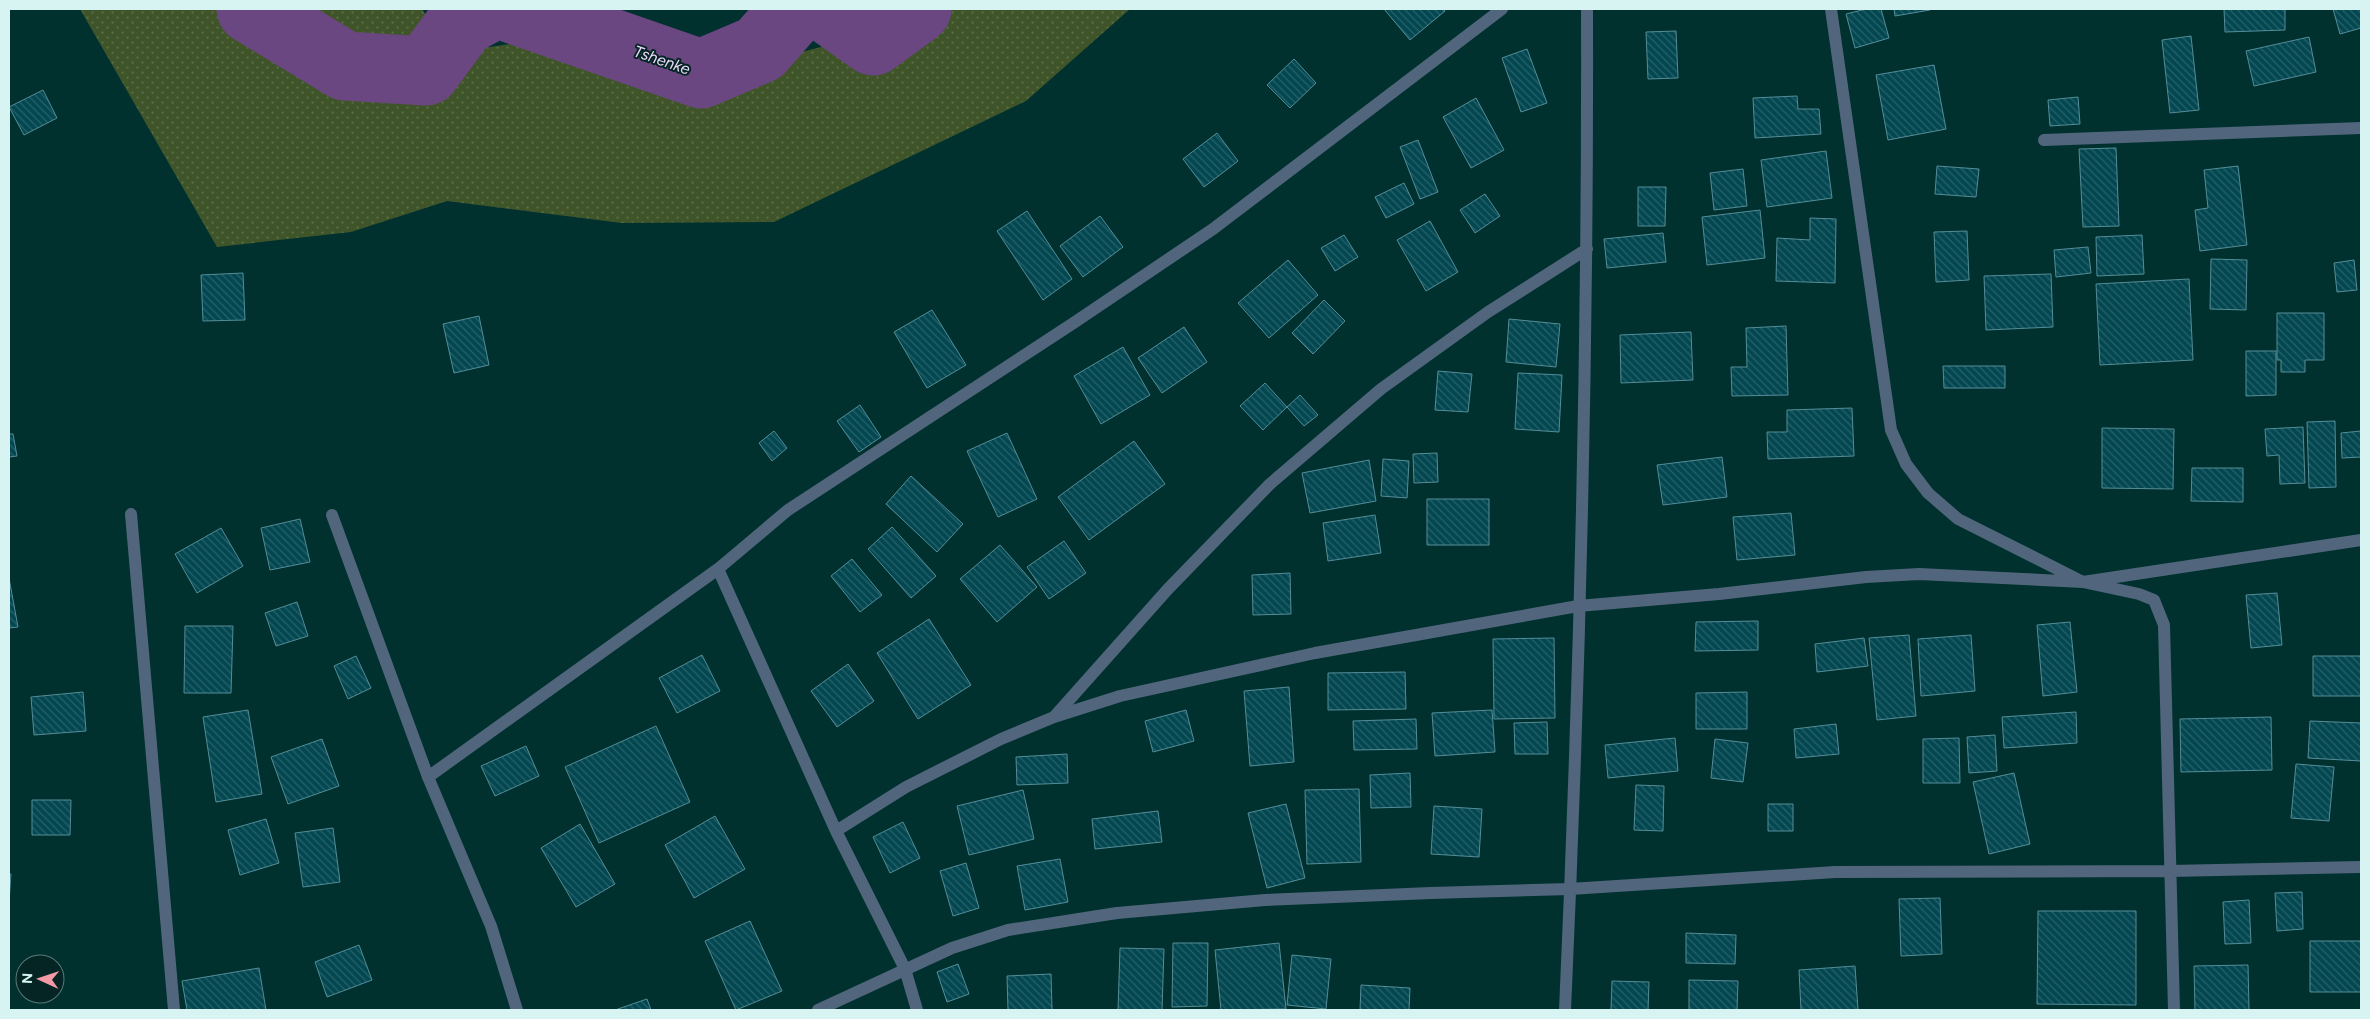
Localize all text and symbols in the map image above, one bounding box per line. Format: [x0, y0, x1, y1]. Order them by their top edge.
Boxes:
water label: Tshenke [631, 41, 693, 79]
north arrow [15, 954, 65, 1004]
text: N [19, 972, 36, 984]

